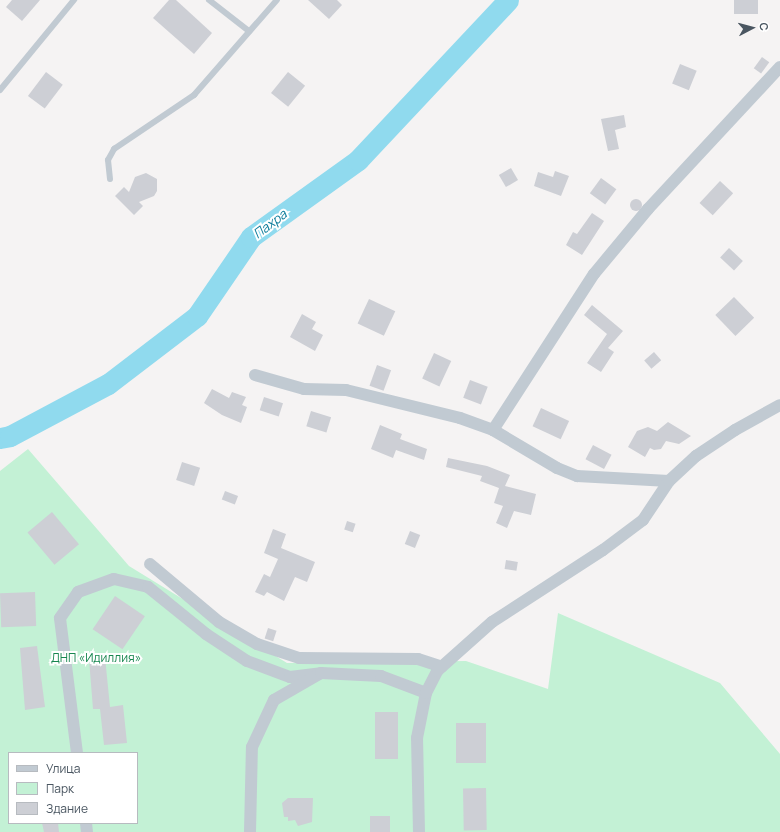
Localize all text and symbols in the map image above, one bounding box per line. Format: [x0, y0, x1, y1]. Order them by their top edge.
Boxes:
north arrow [732, 8, 772, 48]
text: С [757, 22, 772, 32]
water label: Пахра [250, 206, 290, 242]
park label: ДНП «Идиллия» [51, 651, 141, 665]
legend [8, 752, 138, 824]
text: Улица [46, 760, 80, 777]
text: Парк [46, 780, 74, 797]
text: Здание [46, 800, 88, 817]

